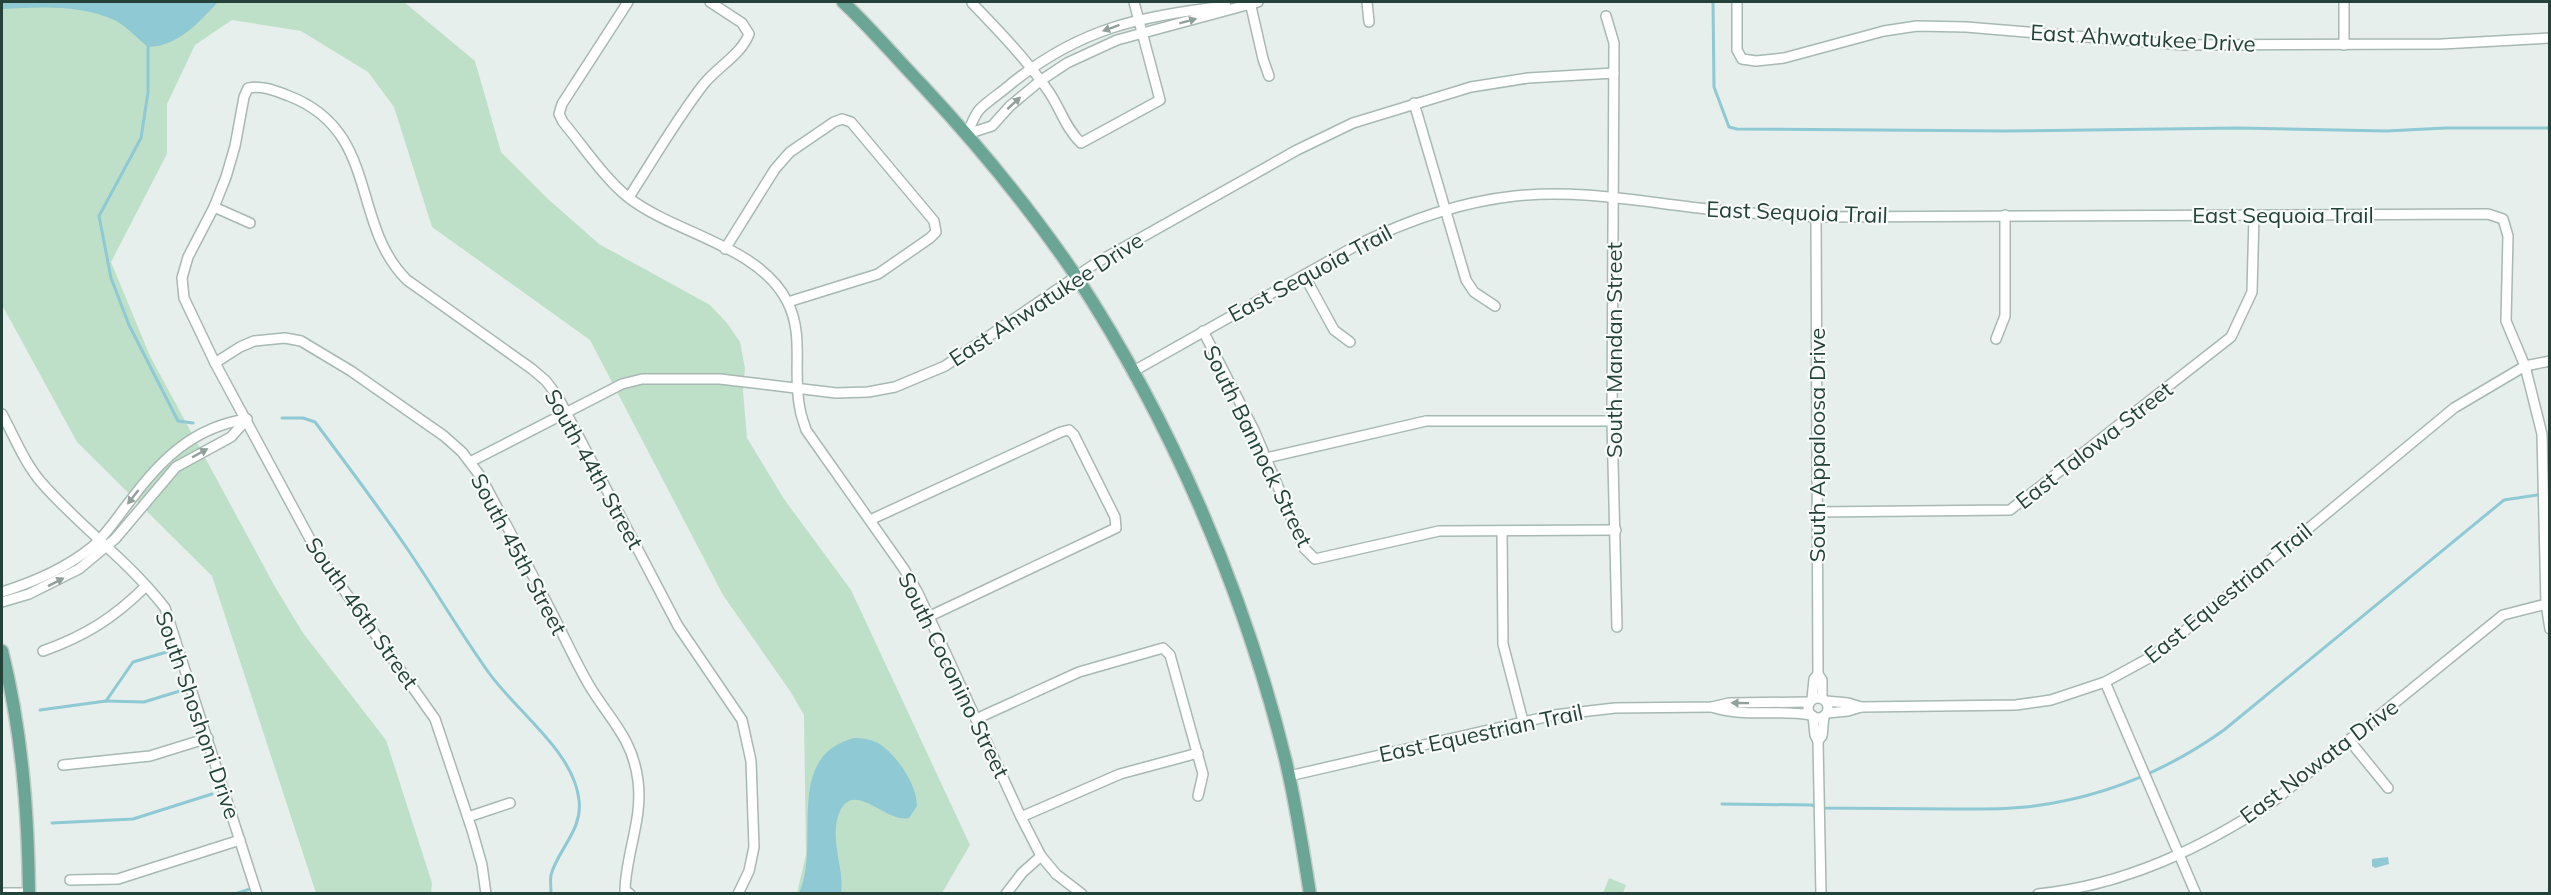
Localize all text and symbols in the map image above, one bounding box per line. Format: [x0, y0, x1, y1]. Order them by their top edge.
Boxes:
one-way arrow [1179, 16, 1197, 25]
street label: East Ahwatukee Drive [2030, 18, 2256, 58]
one-way arrow [1102, 23, 1120, 33]
one-way arrow [1007, 96, 1022, 110]
street label: East Sequoia Trail [1706, 195, 1888, 229]
street label: East Sequoia Trail [2192, 201, 2374, 229]
street label: East Sequoia Trail [1223, 218, 1397, 328]
street label: East Ahwatukee Drive [944, 226, 1148, 372]
street label: South Mandan Street [1600, 242, 1628, 458]
street label: South Appaloosa Drive [1803, 328, 1831, 562]
street label: South Bannock Street [1197, 341, 1319, 552]
street label: East Talowa Street [2010, 375, 2178, 515]
street label: South 44th Street [538, 384, 650, 554]
one-way arrow [192, 448, 209, 458]
street label: South 45th Street [465, 468, 573, 640]
one-way arrow [127, 488, 139, 504]
street label: East Equestrian Trail [2139, 517, 2317, 669]
street label: South 46th Street [299, 532, 425, 695]
street label: South Coconino Street [892, 568, 1016, 783]
one-way arrow [47, 577, 65, 587]
street label: South Shoshoni Drive [149, 607, 247, 823]
street label: East Nowata Drive [2234, 692, 2404, 830]
street label: East Equestrian Trail [1377, 698, 1585, 768]
one-way arrow [1730, 699, 1749, 708]

